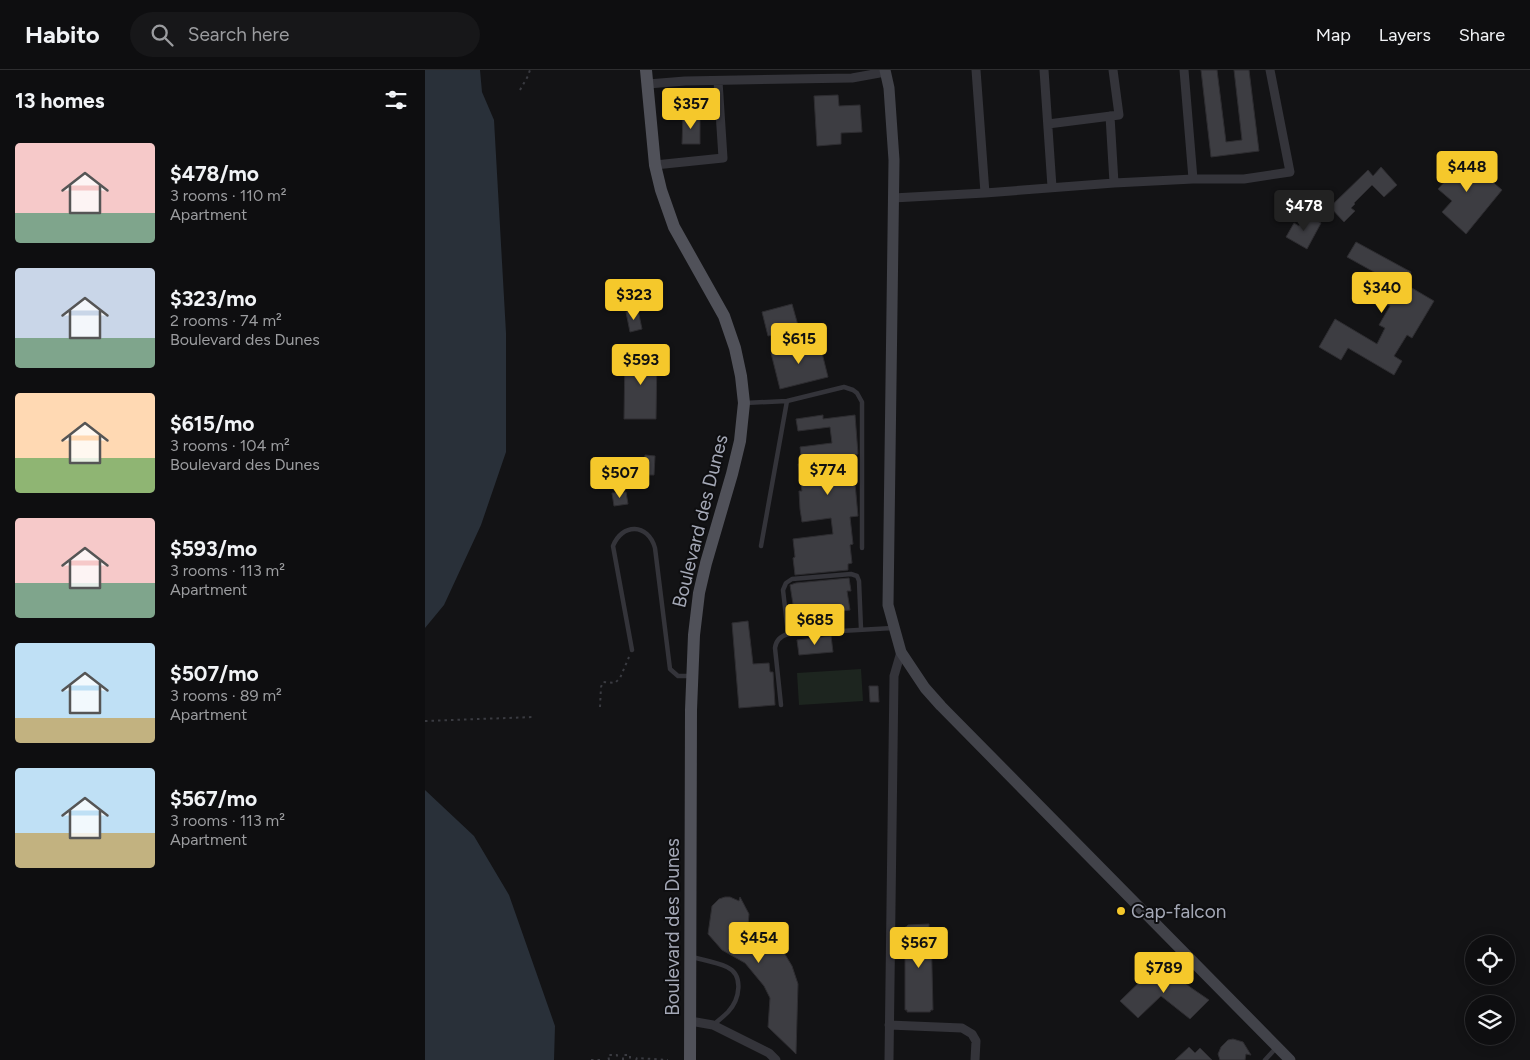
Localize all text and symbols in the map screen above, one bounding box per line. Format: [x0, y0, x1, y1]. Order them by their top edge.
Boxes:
search box [130, 12, 480, 57]
text: Habito [25, 20, 100, 49]
icon: search [148, 21, 176, 49]
text: Search here [188, 23, 289, 46]
text: Map [1316, 24, 1351, 46]
text: Layers [1379, 24, 1431, 46]
text: Share [1459, 24, 1505, 46]
icon: filters [382, 86, 410, 114]
text: 13 homes [15, 88, 104, 113]
pin: $357 [661, 88, 721, 130]
text: $357 [673, 94, 709, 113]
pin: $448 [1437, 150, 1497, 193]
text: $448 [1448, 157, 1486, 176]
text: $478/mo [170, 161, 259, 186]
icon: home [55, 163, 115, 223]
text: 3 rooms · 110 m² [170, 186, 286, 205]
pin: $478 [1274, 190, 1334, 232]
text: $478 [1285, 196, 1323, 215]
text: Apartment [170, 205, 247, 224]
pin: $340 [1352, 272, 1412, 314]
pin: $323 [604, 278, 664, 321]
text: $340 [1363, 278, 1401, 297]
text: $323 [616, 285, 652, 304]
text: $323/mo [170, 286, 257, 311]
icon: home [55, 288, 115, 348]
text: 2 rooms · 74 m² [170, 311, 282, 330]
pin: $615 [769, 322, 829, 365]
text: $615 [782, 329, 816, 348]
text: Boulevard des Dunes [170, 330, 320, 349]
pin: $593 [611, 344, 671, 386]
text: $593 [623, 350, 659, 369]
text: $615/mo [170, 411, 254, 436]
icon: home [55, 413, 115, 473]
street label: Boulevard des Dunes [667, 432, 733, 610]
text: 3 rooms · 104 m² [170, 436, 290, 455]
pin: $774 [798, 454, 858, 496]
text: Boulevard des Dunes [170, 455, 320, 474]
pin: $507 [590, 456, 650, 499]
text: $774 [810, 460, 846, 479]
text: $507 [601, 463, 639, 482]
text: $593/mo [170, 536, 257, 561]
icon: home [55, 538, 115, 598]
text: 3 rooms · 113 m² [170, 561, 285, 580]
text: Apartment [170, 580, 247, 599]
pin: $685 [785, 604, 845, 646]
text: $685 [796, 610, 834, 629]
text: $507/mo [170, 661, 259, 686]
icon: home [55, 663, 115, 723]
text: 3 rooms · 89 m² [170, 686, 282, 705]
text: Apartment [170, 705, 247, 724]
text: $567/mo [170, 786, 257, 811]
icon: home [55, 788, 115, 848]
text: 3 rooms · 113 m² [170, 811, 285, 830]
text: Apartment [170, 830, 247, 849]
street label: Boulevard des Dunes [661, 838, 684, 1016]
place label: Cap-falcon [1131, 900, 1226, 923]
marker: Cap-falcon [1115, 905, 1127, 917]
pin: $454 [729, 922, 789, 964]
pin: $567 [889, 926, 949, 969]
text: $454 [740, 928, 778, 947]
text: $567 [901, 933, 937, 952]
map controls [1465, 935, 1515, 1045]
button: locate [1465, 935, 1515, 985]
pin: $789 [1134, 952, 1194, 994]
text: $789 [1146, 958, 1182, 977]
button: layers [1465, 995, 1515, 1045]

